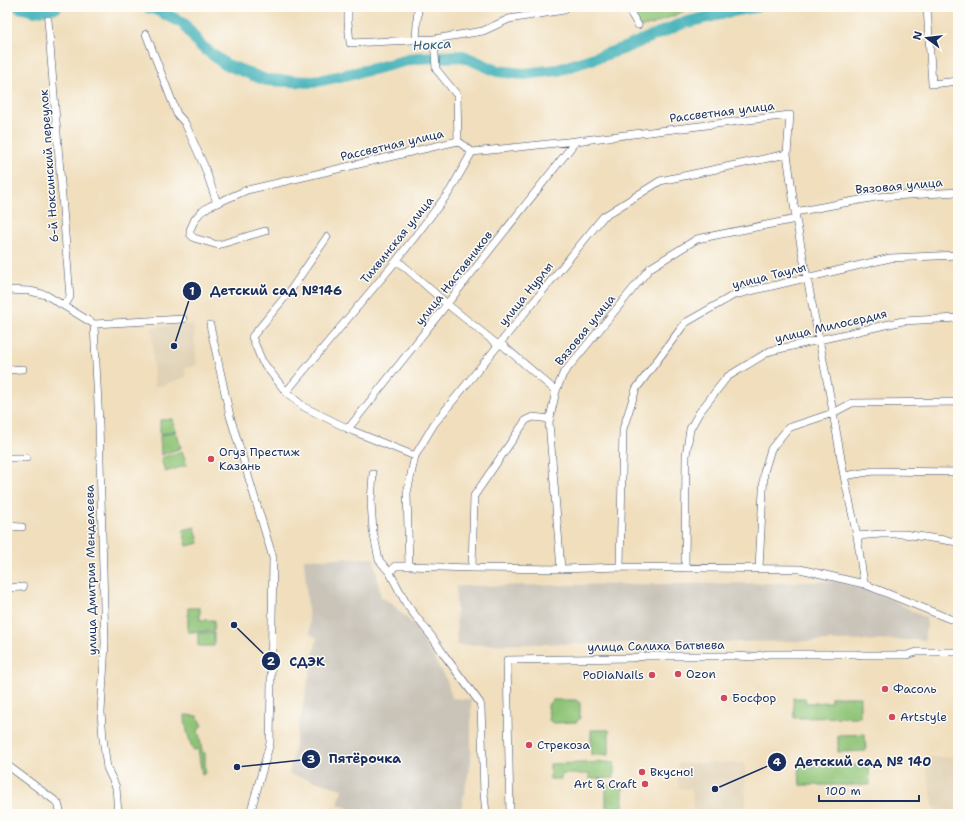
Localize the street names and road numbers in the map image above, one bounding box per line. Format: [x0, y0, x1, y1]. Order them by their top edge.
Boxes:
street label: 6-й Ноксинский переулок [36, 88, 62, 243]
street label: Рассветная улица [669, 98, 776, 126]
street label: Рассветная улица [339, 125, 446, 165]
street label: Вязовая улица [855, 174, 944, 198]
street label: Тихвинская улица [357, 193, 438, 287]
street label: улица Наставников [412, 227, 496, 329]
street label: улица Нурлы [495, 259, 557, 329]
street label: улица Таулы [730, 259, 808, 293]
street label: Вязовая улица [551, 291, 619, 369]
street label: улица Милосердия [773, 305, 889, 347]
street label: улица Дмитрия Менделеева [82, 484, 100, 656]
street label: улица Салиха Батыева [587, 637, 725, 655]

